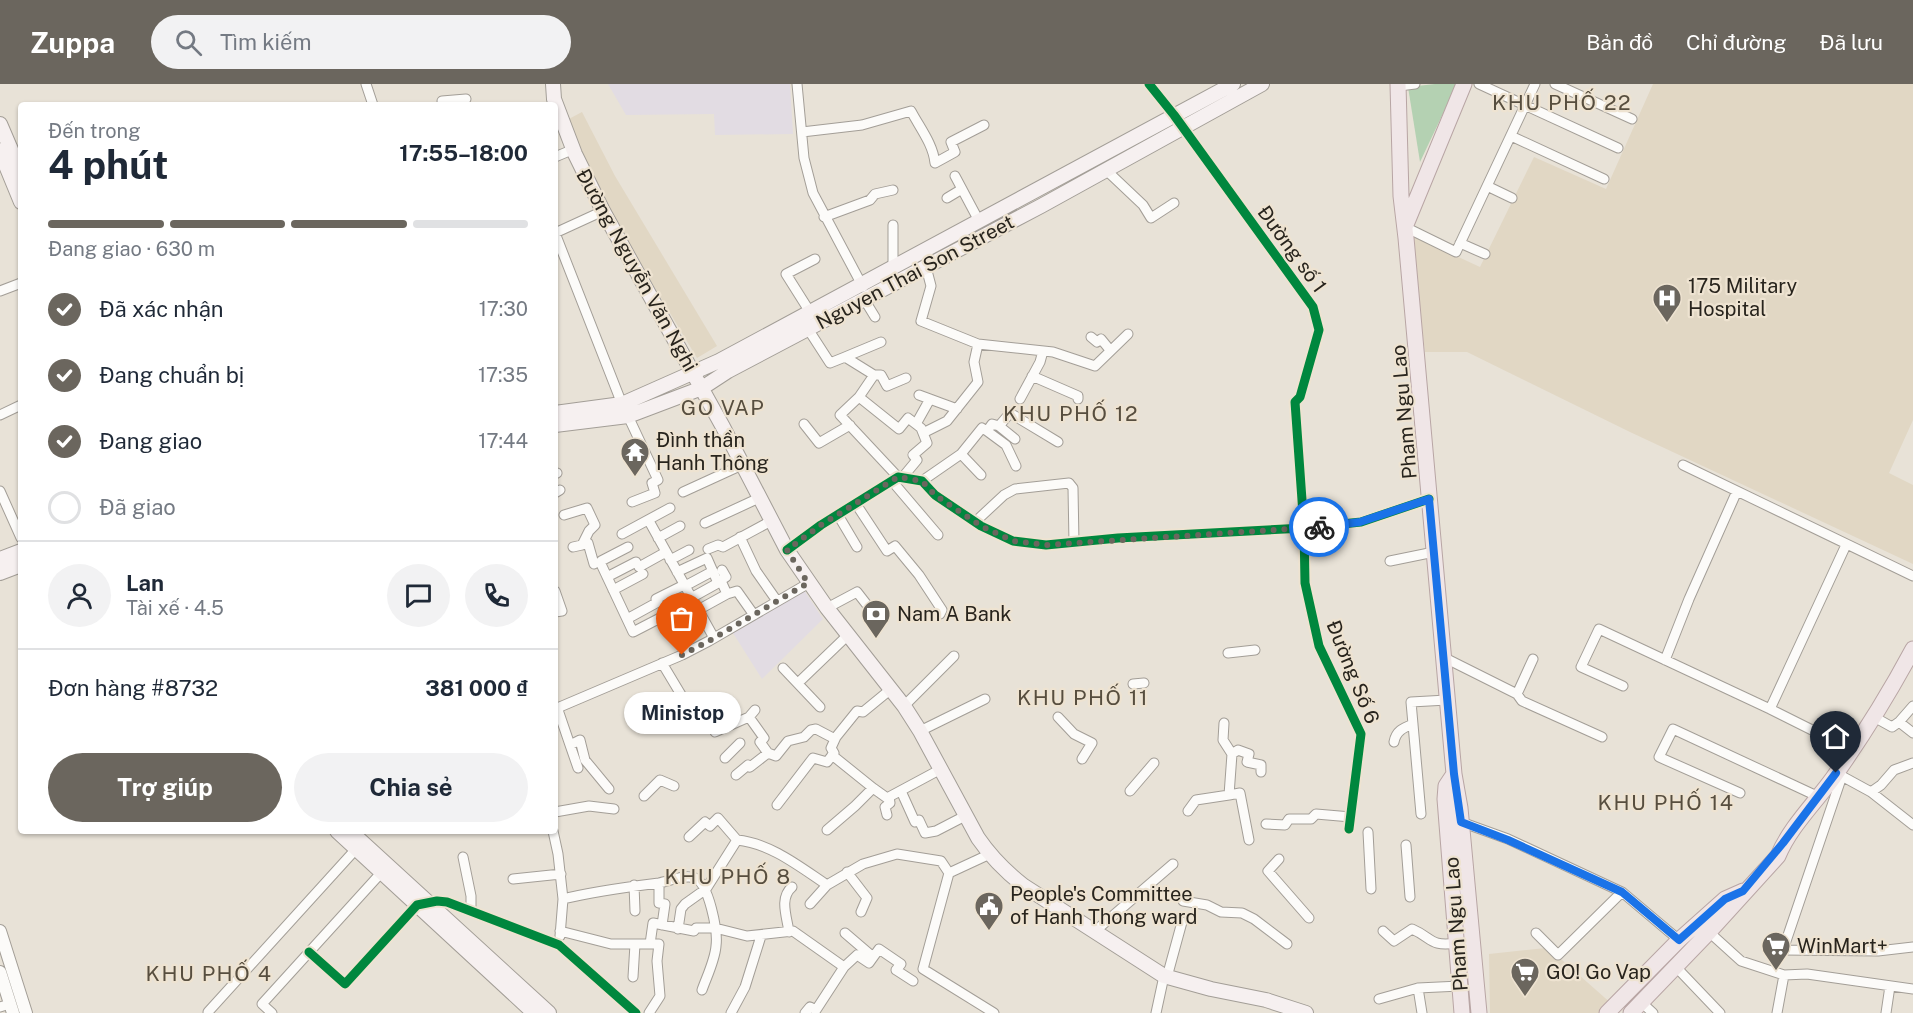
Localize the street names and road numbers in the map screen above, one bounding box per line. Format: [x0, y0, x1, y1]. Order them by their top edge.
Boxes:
street label: Đường Nguyễn Văn Nghi [571, 164, 703, 376]
street label: Đường số 1 [1252, 201, 1332, 297]
street label: Nguyen Thai Son Street [812, 210, 1018, 334]
street label: Pham Ngu Lao [1386, 344, 1422, 480]
street label: Đường Số 6 [1321, 617, 1385, 727]
street label: Pham Ngu Lao [1439, 856, 1473, 992]

